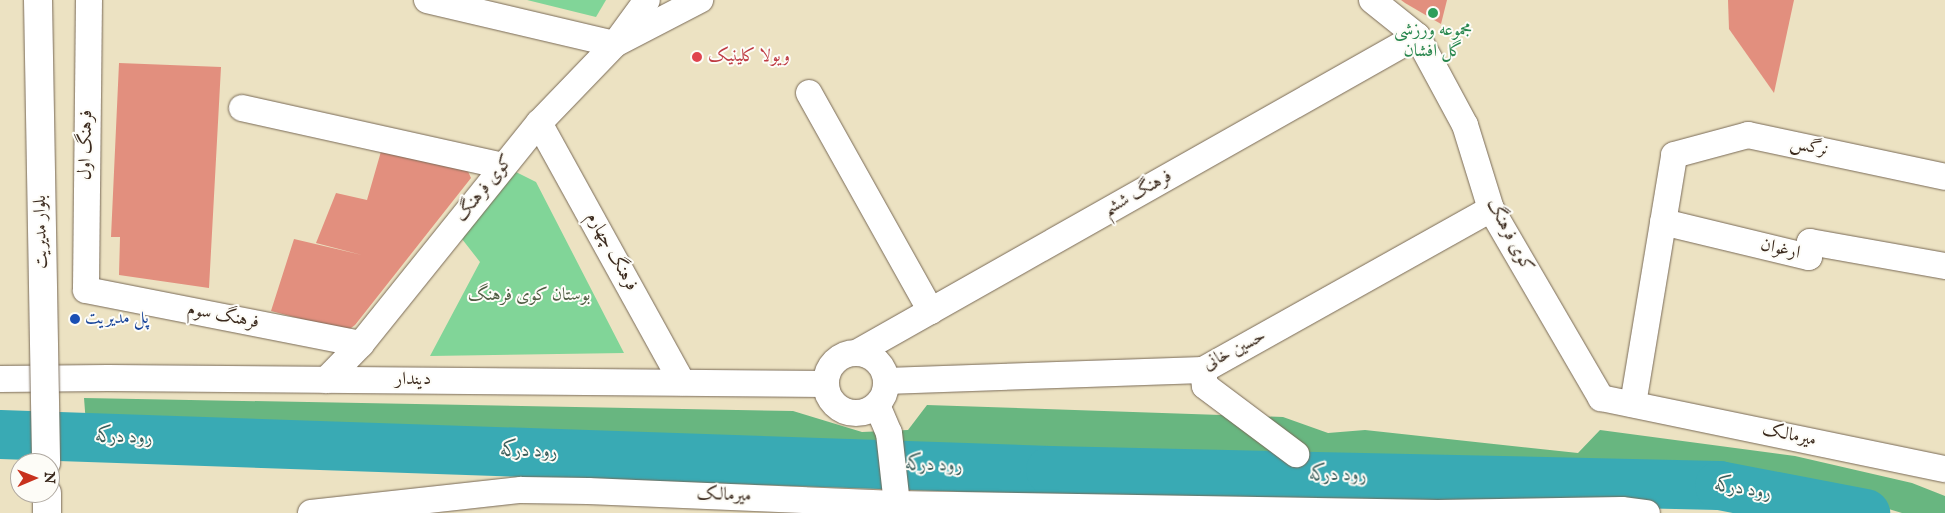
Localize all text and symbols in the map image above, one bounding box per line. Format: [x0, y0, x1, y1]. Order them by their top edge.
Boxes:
marker: مجموعه ورزشی گل افشان [1427, 7, 1439, 19]
place label: مجموعه ورزشی گل افشان [1394, 21, 1472, 64]
place label: ویولا کلینیک [708, 46, 790, 68]
marker: ویولا کلینیک [690, 50, 704, 64]
street label: فرهنگ اول [76, 110, 98, 180]
street label: نرگس [1788, 133, 1830, 163]
street label: کوی فرهنگ [451, 151, 519, 227]
street label: فرهنگ ششم [1100, 166, 1176, 222]
street label: بلوار مدیریت [31, 195, 53, 269]
street label: کوی فرهنگ [1481, 196, 1537, 276]
street label: فرهنگ چهارم [581, 209, 641, 295]
street label: ارغوان [1758, 235, 1802, 265]
park label: بوستان کوی فرهنگ [468, 285, 590, 307]
street label: فرهنگ سوم [185, 299, 261, 335]
place label: پل مدیریت [85, 308, 149, 330]
marker: پل مدیریت [69, 313, 81, 325]
street label: حسین خانی [1200, 326, 1270, 376]
street label: دیندار [395, 369, 431, 391]
street label: میرمالک [1760, 420, 1818, 452]
water label: رود درکه [95, 426, 153, 450]
water label: رود درکه [500, 440, 558, 464]
north arrow [10, 453, 60, 503]
water label: رود درکه [905, 454, 963, 478]
water label: رود درکه [1309, 464, 1367, 488]
text: N [40, 472, 58, 484]
water label: رود درکه [1713, 474, 1773, 506]
street label: میرمالک [696, 484, 752, 508]

